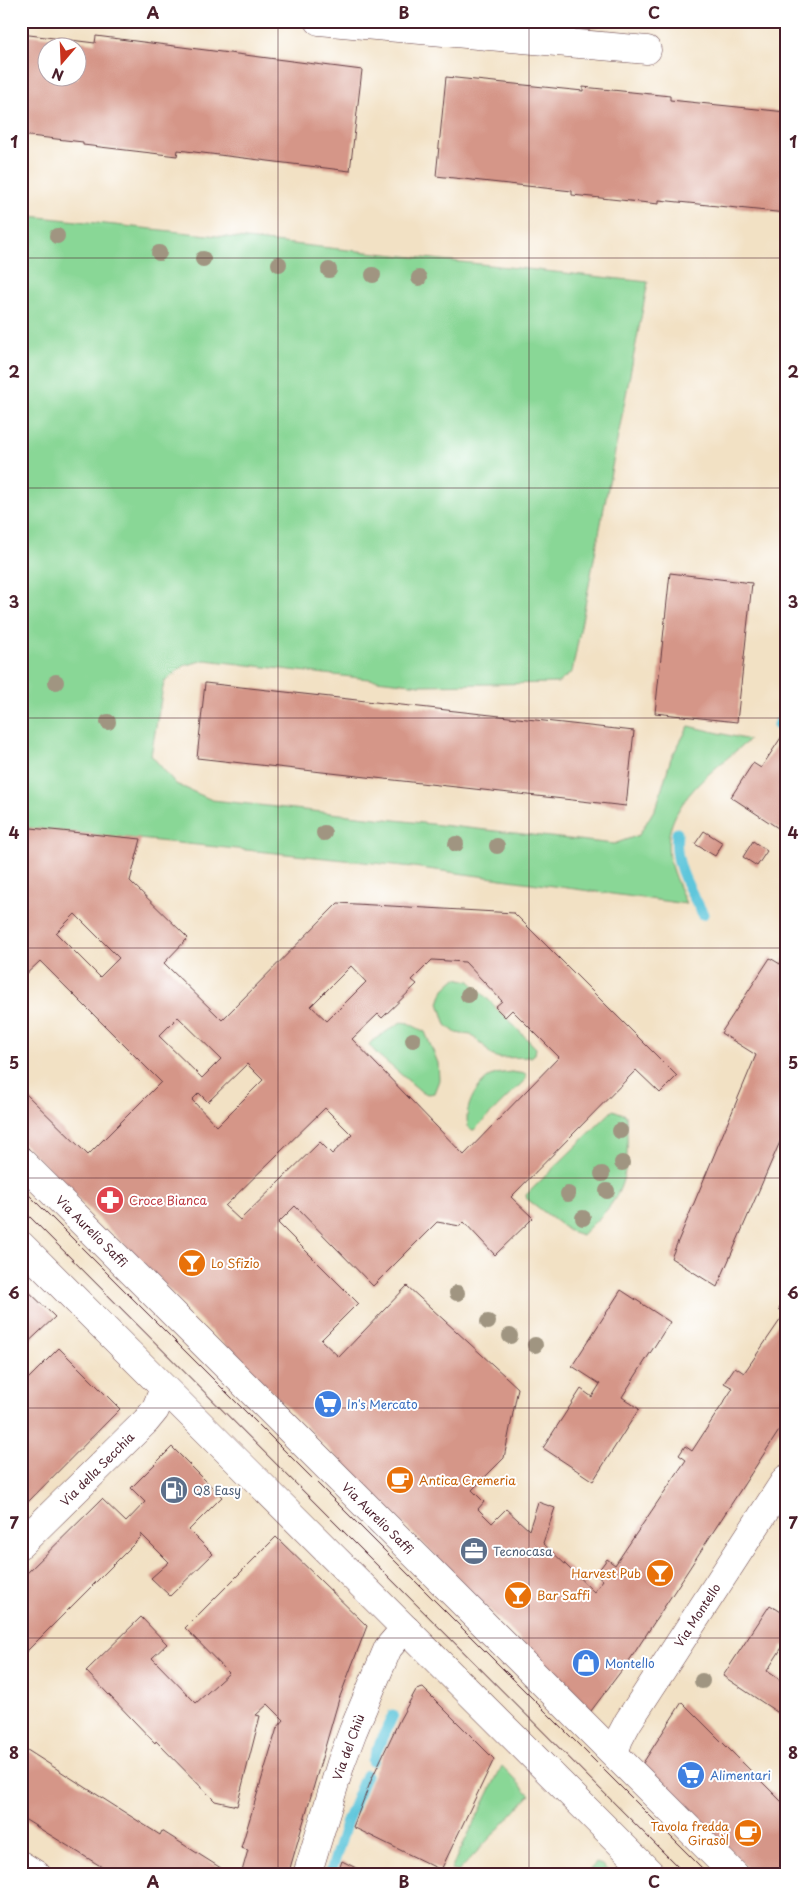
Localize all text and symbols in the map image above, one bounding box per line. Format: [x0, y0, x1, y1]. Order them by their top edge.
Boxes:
text: A [147, 0, 160, 24]
text: B [399, 0, 410, 24]
text: C [648, 0, 660, 24]
north arrow [38, 38, 88, 88]
text: N [49, 63, 66, 86]
text: 1 [10, 129, 18, 153]
text: 1 [789, 129, 797, 153]
text: 2 [8, 359, 20, 383]
text: 2 [787, 359, 799, 383]
text: 3 [9, 589, 19, 613]
text: 3 [788, 589, 798, 613]
text: 4 [9, 820, 20, 844]
text: 4 [788, 820, 799, 844]
text: 5 [9, 1050, 19, 1074]
text: 5 [788, 1050, 798, 1074]
pharmacy icon: Croce Bianca [95, 1185, 125, 1215]
street label: Via Aurelio Saffi [52, 1191, 132, 1271]
place label: Croce Bianca [129, 1191, 207, 1209]
bar icon: Lo Sfizio [177, 1248, 207, 1278]
place label: Lo Sfizio [211, 1254, 260, 1272]
text: 6 [8, 1280, 20, 1304]
text: 6 [787, 1280, 799, 1304]
supermarket icon: In's Mercato [313, 1389, 343, 1419]
place label: In's Mercato [347, 1395, 418, 1413]
street label: Via della Secchia [56, 1427, 139, 1510]
cafe icon: Antica Cremeria [385, 1465, 415, 1495]
place label: Antica Cremeria [419, 1471, 516, 1489]
fuel station icon: Q8 Easy [159, 1475, 189, 1505]
street label: Via Aurelio Saffi [338, 1478, 418, 1558]
place label: Q8 Easy [193, 1481, 241, 1499]
text: 7 [9, 1510, 19, 1534]
text: 7 [788, 1510, 798, 1534]
office icon: Tecnocasa [459, 1536, 489, 1566]
place label: Tecnocasa [493, 1542, 553, 1560]
bar icon: Harvest Pub [645, 1558, 675, 1588]
place label: Harvest Pub [571, 1564, 641, 1582]
street label: Via Montello [670, 1579, 725, 1650]
bar icon: Bar Saffi [503, 1580, 533, 1610]
place label: Bar Saffi [537, 1586, 590, 1604]
shop icon: Montello [571, 1648, 601, 1678]
place label: Montello [605, 1654, 655, 1672]
street label: Via del Chiù [328, 1711, 368, 1783]
text: 8 [9, 1740, 19, 1764]
text: 8 [788, 1740, 798, 1764]
supermarket icon: Alimentari [676, 1760, 706, 1790]
place label: Alimentari [710, 1766, 771, 1784]
place label: Tavola fredda Girasòl [651, 1817, 729, 1849]
cafe icon: Tavola fredda Girasòl [733, 1818, 763, 1848]
text: A [147, 1869, 160, 1893]
text: B [399, 1869, 410, 1893]
text: C [648, 1869, 660, 1893]

